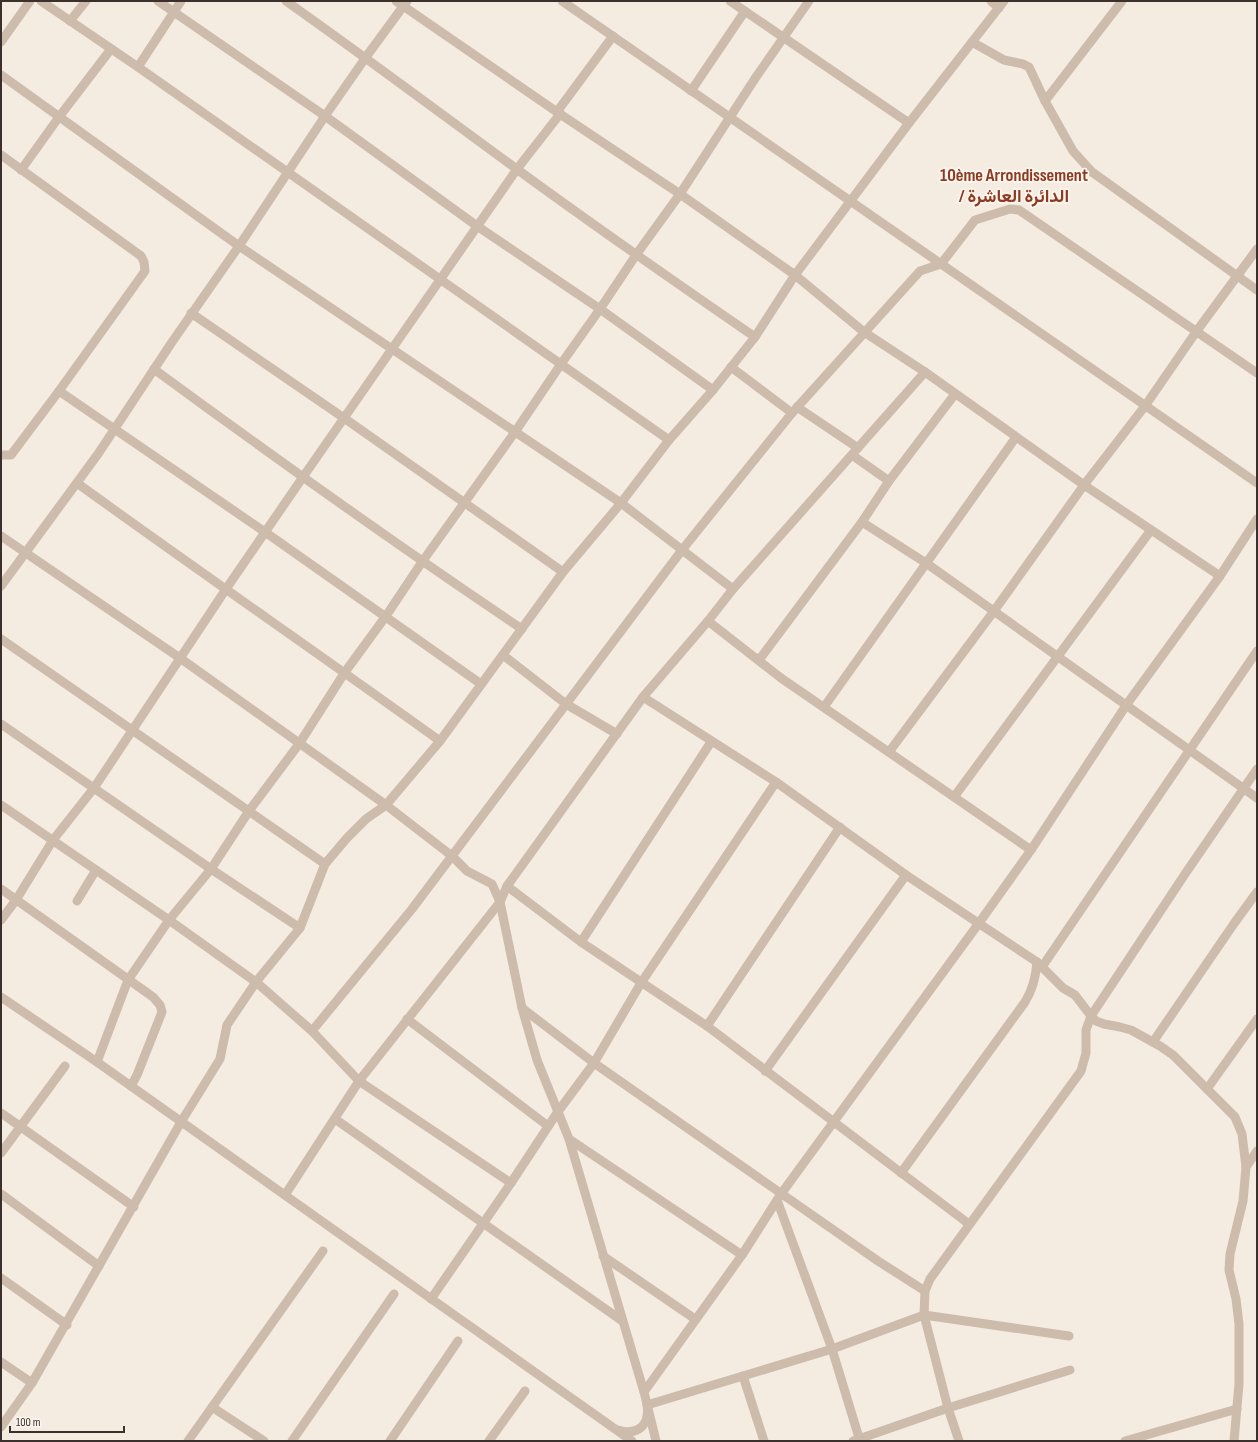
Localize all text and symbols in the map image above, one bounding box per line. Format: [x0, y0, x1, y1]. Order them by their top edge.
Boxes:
district label: 10ème Arrondissement / الدائرة العاشرة [940, 165, 1088, 207]
scale bar [10, 1408, 124, 1434]
text: 100 m [16, 1415, 41, 1430]

